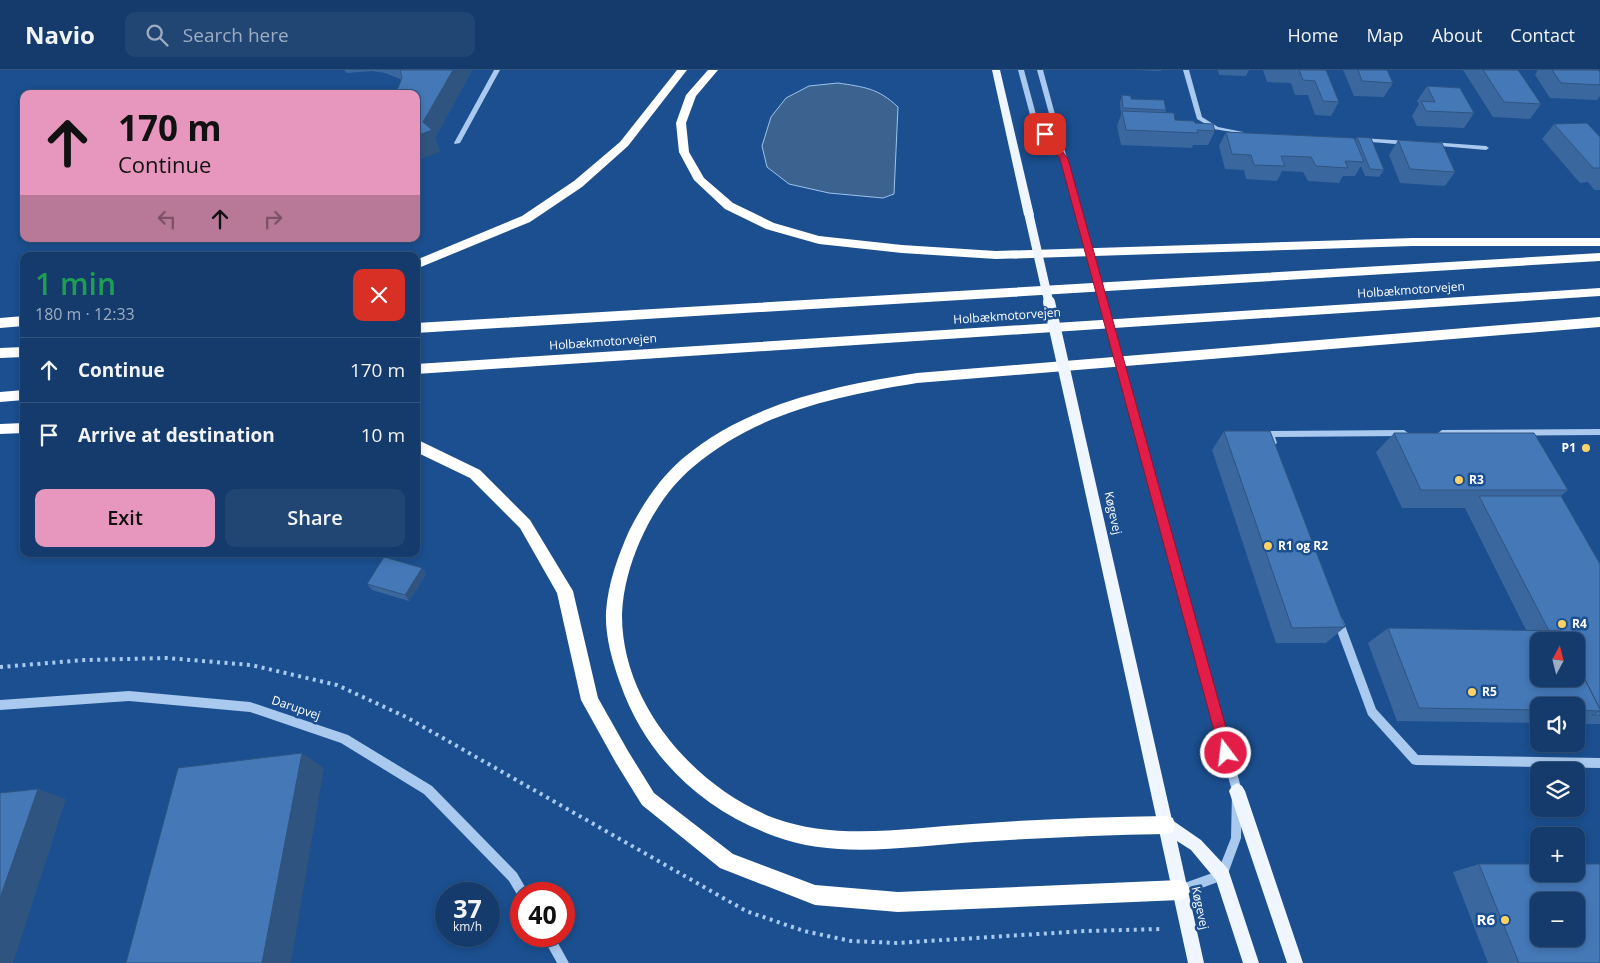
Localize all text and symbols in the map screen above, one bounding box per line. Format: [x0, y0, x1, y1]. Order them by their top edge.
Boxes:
search box [125, 12, 475, 57]
text: Navio [25, 18, 95, 51]
icon: search [143, 21, 171, 49]
text: Search here [183, 22, 289, 48]
text: Home [1288, 23, 1338, 47]
text: Map [1366, 23, 1404, 47]
text: About [1432, 23, 1482, 47]
text: Contact [1510, 23, 1575, 47]
text: 170 m [118, 104, 222, 151]
icon: ahead [35, 110, 100, 175]
pin [1024, 113, 1066, 155]
icon: arrive [1031, 120, 1059, 148]
text: Continue [118, 149, 211, 179]
icon: left [153, 205, 181, 233]
icon: ahead [206, 205, 234, 233]
icon: right [259, 205, 287, 233]
text: 1 min [35, 263, 116, 304]
button: close [353, 269, 405, 321]
street label: Holbækmotorvejen [1357, 277, 1465, 302]
text: 180 m · 12:33 [35, 303, 135, 325]
street label: Holbækmotorvejen [953, 303, 1061, 328]
street label: Holbækmotorvejen [549, 329, 657, 354]
icon: ahead [35, 356, 63, 384]
text: Continue [78, 357, 165, 383]
text: 170 m [350, 357, 405, 383]
icon: arrive [35, 421, 63, 449]
text: Arrive at destination [78, 422, 275, 448]
text: 10 m [361, 422, 405, 448]
place label: P1 [1562, 439, 1576, 456]
marker: P1 [1580, 442, 1592, 454]
place label: R3 [1469, 471, 1484, 488]
marker: R3 [1453, 474, 1465, 486]
button: Exit [35, 489, 215, 547]
button: Share [225, 489, 405, 547]
street label: Køgevej [1101, 490, 1126, 536]
place label: R1 og R2 [1278, 537, 1328, 554]
marker: R1 og R2 [1262, 540, 1274, 552]
place label: R4 [1572, 615, 1587, 632]
marker: R4 [1556, 618, 1568, 630]
north arrow [1530, 632, 1585, 688]
map controls [1530, 632, 1585, 947]
place label: R5 [1482, 683, 1497, 700]
marker: R5 [1466, 686, 1478, 698]
street label: Darupvej [269, 691, 323, 724]
button: sound [1530, 697, 1585, 752]
position arrow [1199, 726, 1251, 778]
button: layers [1530, 762, 1585, 817]
button: + [1530, 827, 1585, 882]
speed limit sign: 40 [510, 882, 575, 947]
street label: Køgevej [1188, 885, 1213, 931]
text: 37 [453, 891, 482, 925]
button: − [1530, 892, 1585, 947]
place label: R6 [1477, 909, 1495, 929]
marker: R6 [1499, 914, 1511, 926]
text: km/h [453, 918, 482, 935]

